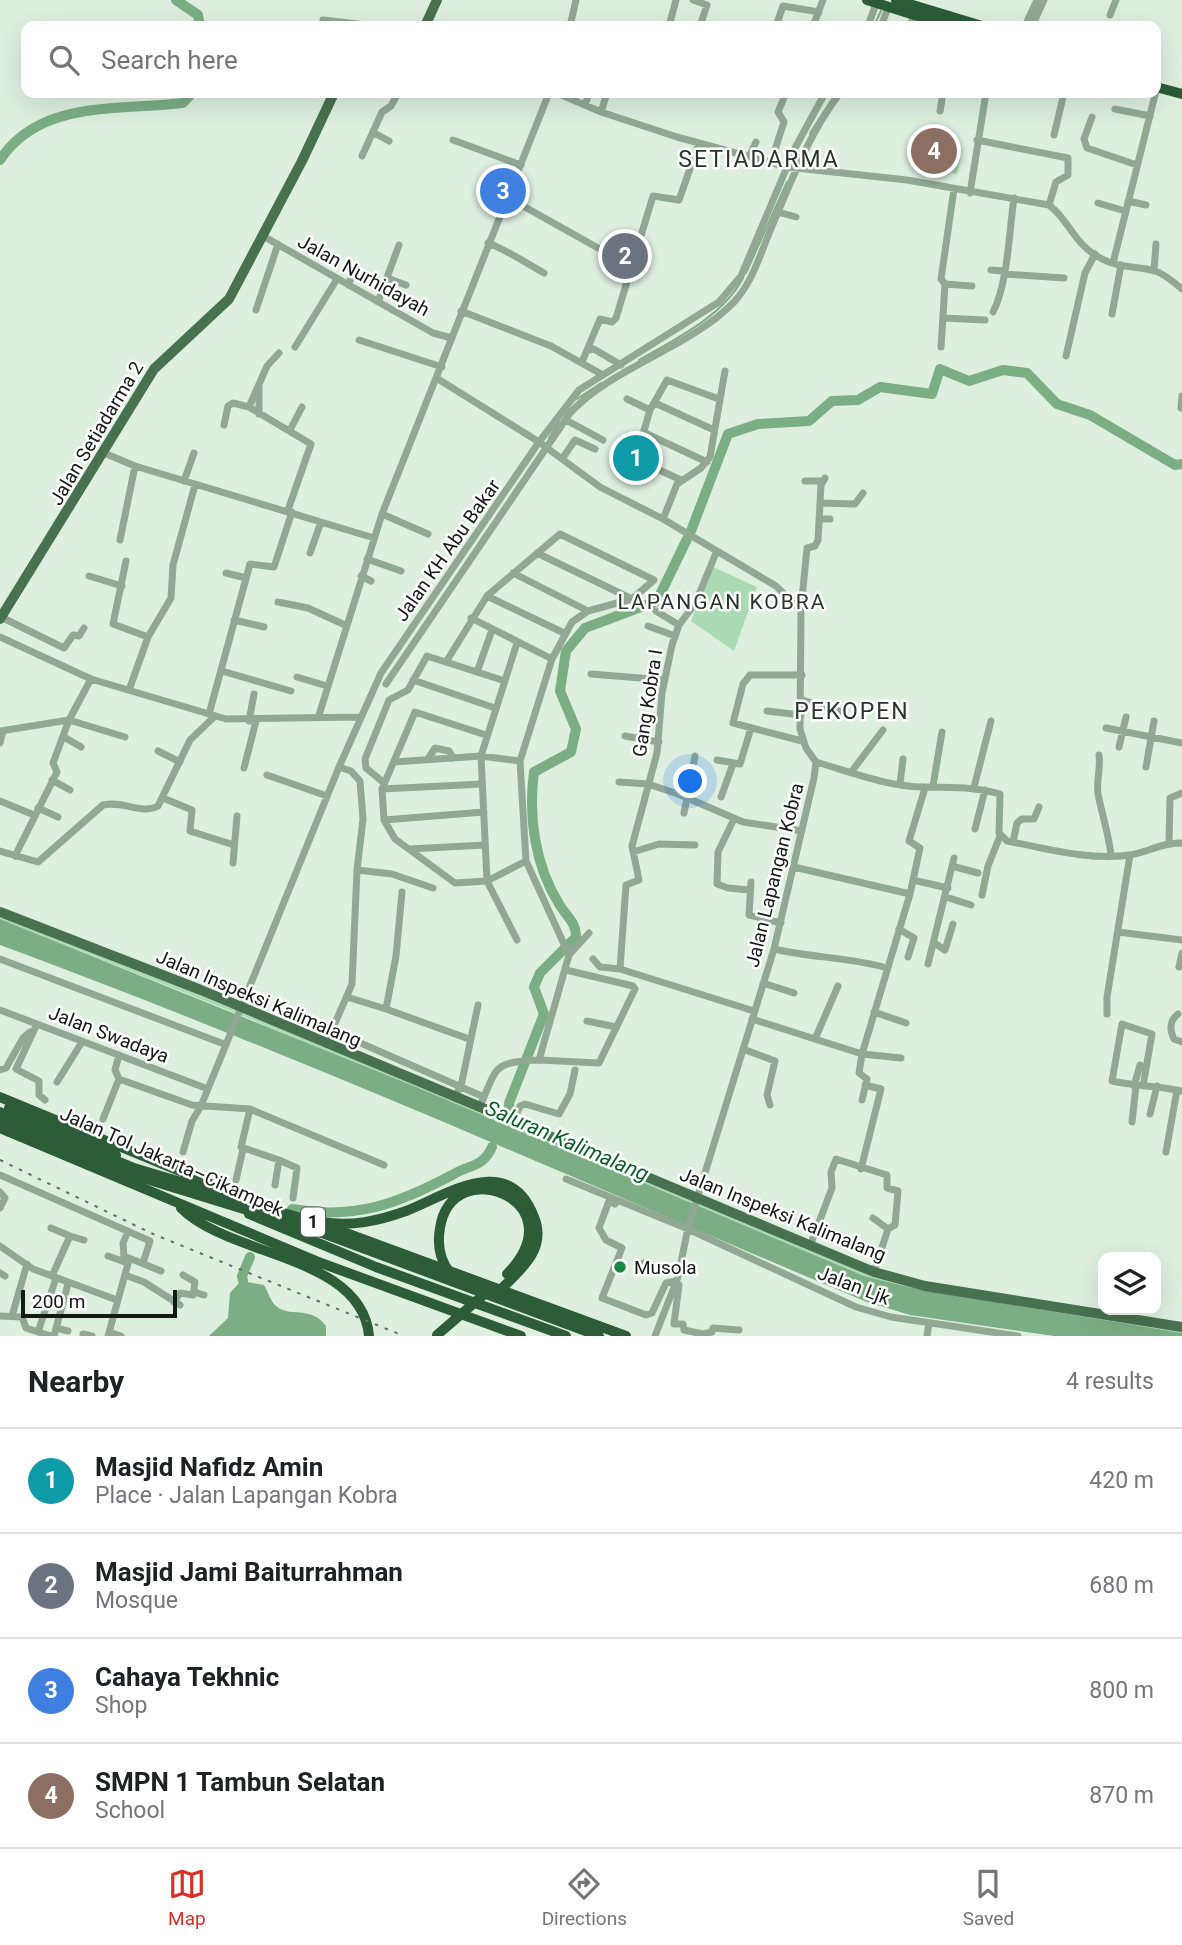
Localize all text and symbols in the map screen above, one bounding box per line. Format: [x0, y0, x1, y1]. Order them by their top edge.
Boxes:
search box [21, 21, 1161, 98]
icon: search [45, 41, 83, 79]
text: Search here [101, 45, 238, 75]
pin: 4 [911, 125, 957, 177]
district label: SETIADARMA [678, 146, 840, 173]
pin: 3 [480, 165, 526, 217]
street label: Jalan Nurhidayah [294, 230, 434, 321]
pin: 2 [602, 230, 648, 282]
street label: Jalan Setiadarma 2 [44, 357, 148, 509]
pin: 1 [613, 432, 659, 484]
street label: Jalan KH Abu Bakar [390, 474, 505, 626]
district label: LAPANGAN KOBRA [618, 590, 826, 614]
street label: Gang Kobra I [628, 648, 667, 759]
district label: PEKOPEN [794, 698, 910, 725]
your location [673, 764, 707, 798]
street label: Jalan Lapangan Kobra [740, 781, 808, 970]
street label: Jalan Inspeksi Kalimalang [153, 945, 365, 1052]
street label: Jalan Swadaya [45, 1001, 172, 1068]
water label: Saluran Kalimalang [482, 1096, 652, 1186]
street label: Jalan Tol Jakarta–Cikampek [57, 1102, 287, 1221]
street label: Jalan Inspeksi Kalimalang [676, 1162, 889, 1266]
road number: 1 [301, 1208, 325, 1237]
map controls [1098, 1252, 1161, 1315]
button: layers [1098, 1252, 1161, 1315]
place label: Musola [634, 1256, 697, 1279]
marker: Musola [612, 1259, 628, 1275]
street label: Jalan Ljk [815, 1261, 893, 1310]
scale bar [21, 1287, 177, 1319]
text: 200 m [32, 1290, 85, 1313]
text: Nearby [28, 1364, 124, 1399]
text: 4 results [1066, 1368, 1154, 1395]
text: Masjid Nafidz Amin [95, 1452, 323, 1482]
text: 1 [44, 1467, 58, 1494]
text: 420 m [1089, 1467, 1154, 1494]
text: Place · Jalan Lapangan Kobra [95, 1482, 398, 1509]
text: Masjid Jami Baiturrahman [95, 1557, 403, 1587]
text: 2 [44, 1572, 58, 1599]
text: 680 m [1089, 1572, 1154, 1599]
text: Mosque [95, 1587, 178, 1614]
text: Cahaya Tekhnic [95, 1662, 279, 1692]
text: 3 [44, 1677, 58, 1704]
text: 800 m [1089, 1677, 1154, 1704]
text: Shop [95, 1692, 147, 1719]
text: SMPN 1 Tambun Selatan [95, 1767, 385, 1797]
text: 4 [44, 1782, 58, 1809]
text: 870 m [1089, 1782, 1154, 1809]
text: School [95, 1797, 165, 1824]
tab: Map [168, 1865, 206, 1930]
tab: Directions [542, 1865, 627, 1930]
tab: Saved [963, 1865, 1014, 1930]

